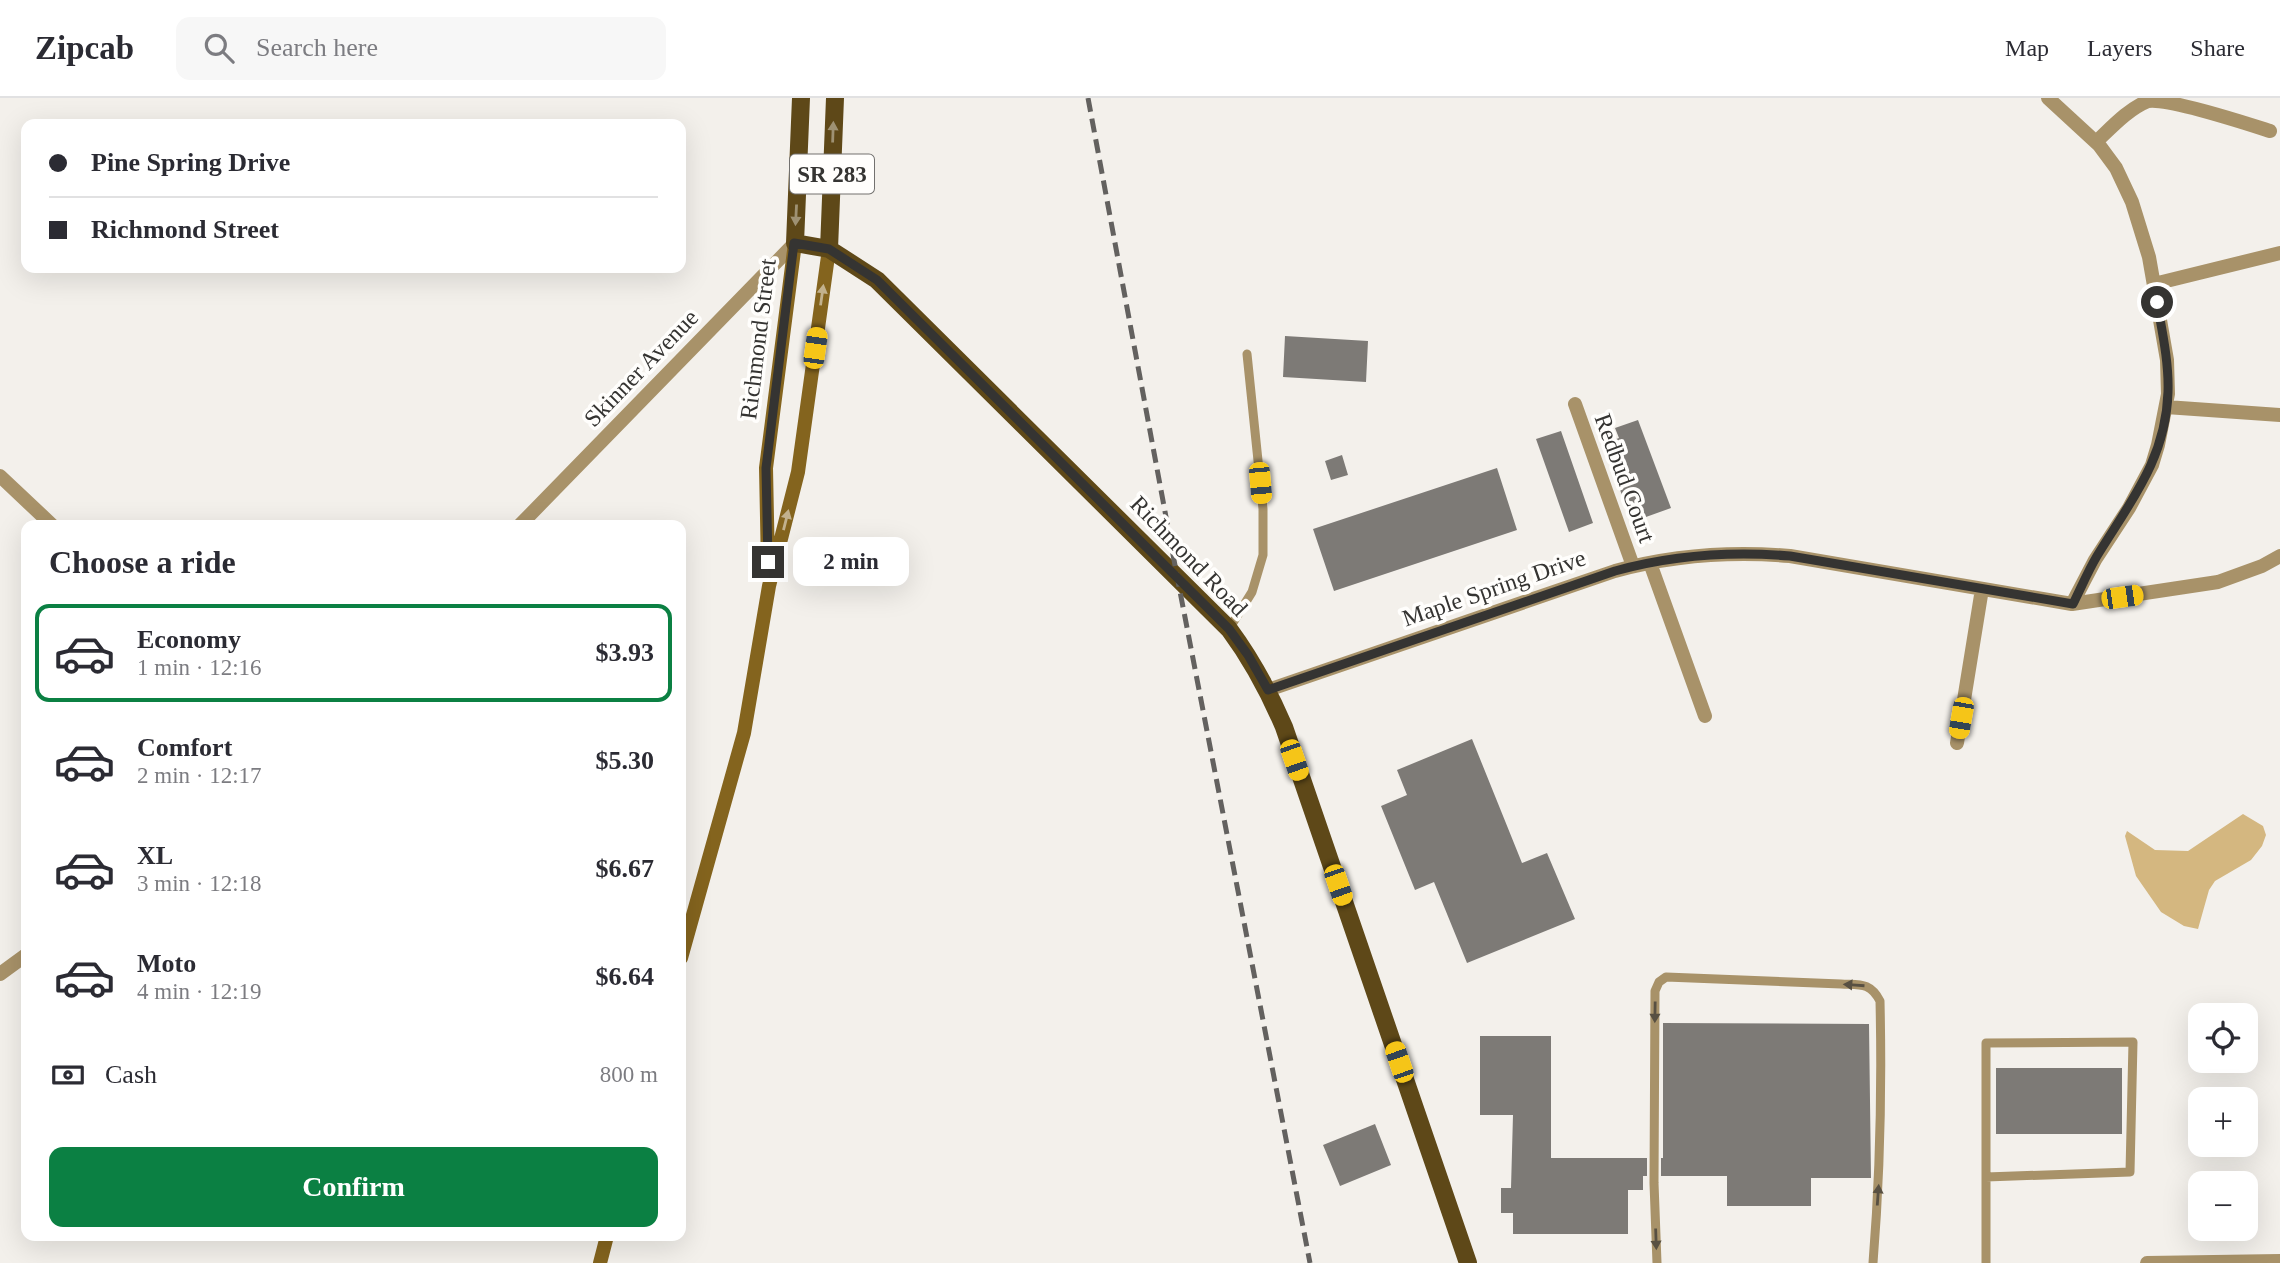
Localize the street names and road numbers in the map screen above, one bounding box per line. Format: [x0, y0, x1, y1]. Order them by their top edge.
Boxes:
road number: SR 283 [790, 155, 874, 194]
street label: Richmond Street [735, 257, 781, 421]
street label: Skinner Avenue [579, 304, 703, 432]
street label: Redbud Court [1590, 410, 1660, 546]
street label: Richmond Road [1125, 491, 1253, 621]
street label: Maple Spring Drive [1399, 544, 1589, 632]

